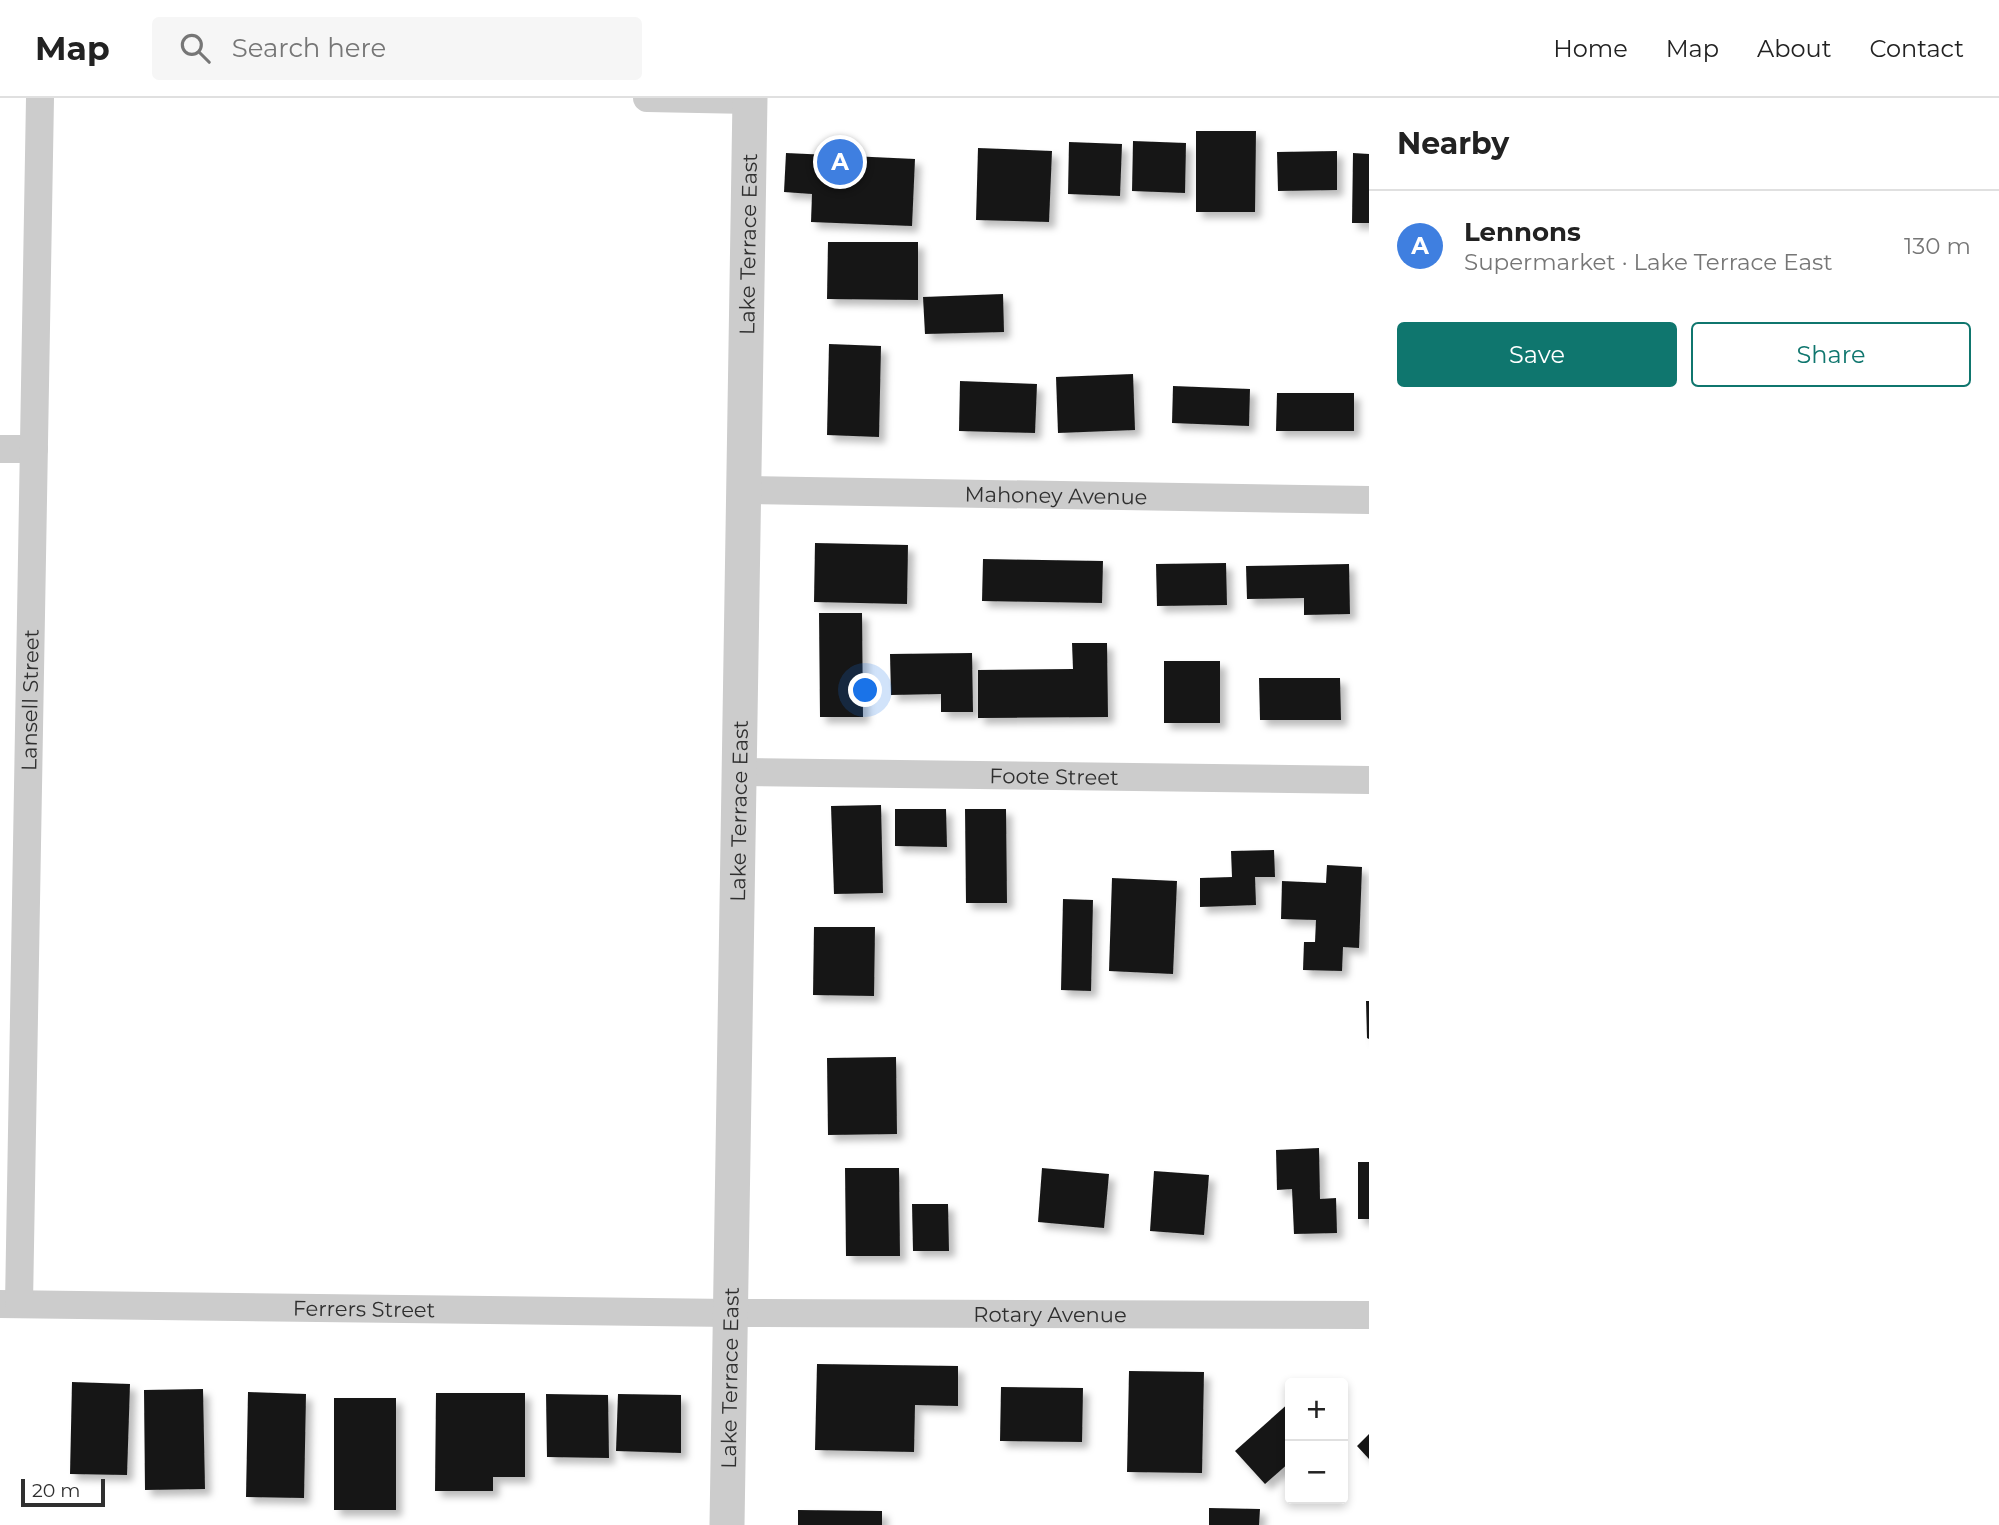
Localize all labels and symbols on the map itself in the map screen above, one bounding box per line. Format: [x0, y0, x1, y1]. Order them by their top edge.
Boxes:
pin: A [817, 136, 863, 188]
street label: Lake Terrace East [734, 153, 762, 335]
street label: Mahoney Avenue [964, 481, 1148, 509]
street label: Lansell Street [16, 629, 43, 771]
your location [848, 673, 882, 707]
street label: Lake Terrace East [725, 720, 752, 902]
street label: Foote Street [989, 763, 1119, 789]
street label: Lake Terrace East [715, 1287, 743, 1469]
street label: Ferrers Street [293, 1295, 435, 1322]
street label: Rotary Avenue [973, 1301, 1127, 1327]
scale bar [21, 1476, 105, 1508]

